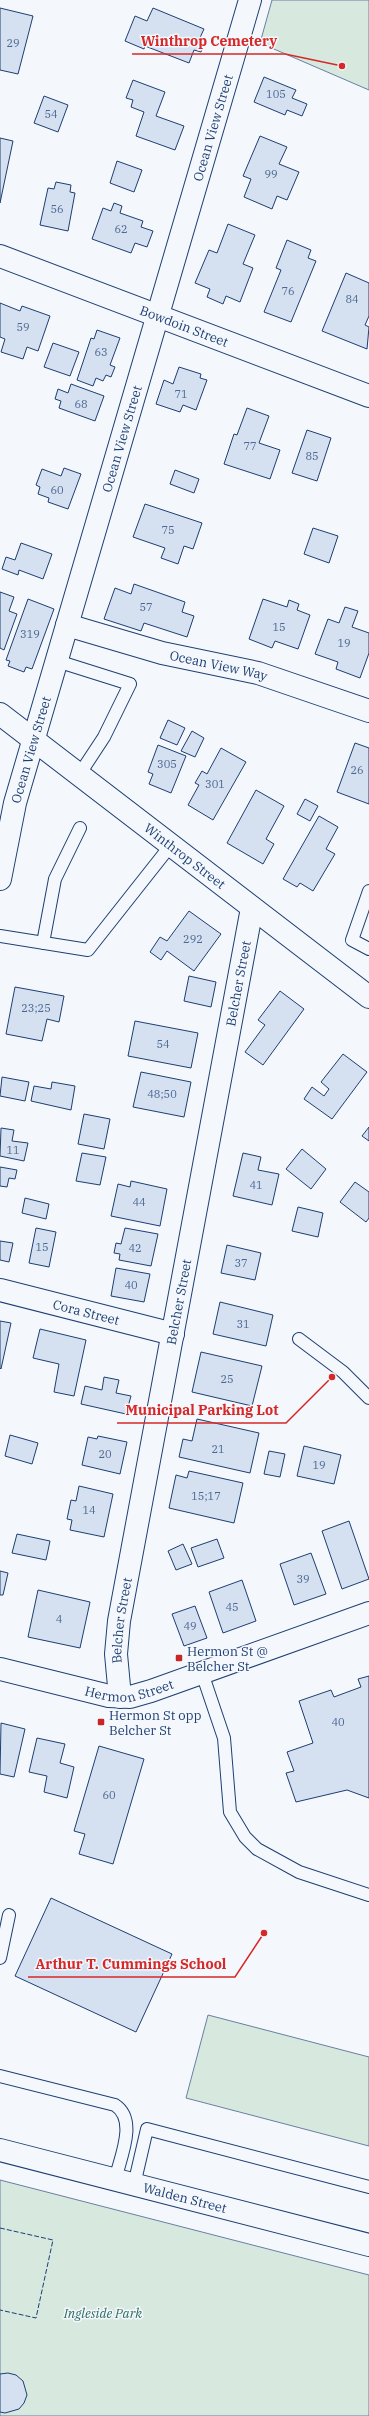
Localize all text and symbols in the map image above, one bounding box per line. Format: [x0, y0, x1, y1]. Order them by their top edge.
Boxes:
callout: Winthrop Cemetery [132, 28, 285, 54]
text: Winthrop Cemetery [141, 32, 277, 50]
house number: 29 [6, 36, 20, 50]
street label: Ocean View Street [189, 72, 236, 183]
house number: 105 [266, 87, 286, 101]
house number: 54 [44, 107, 58, 121]
house number: 99 [264, 167, 278, 181]
house number: 56 [50, 202, 64, 216]
house number: 62 [114, 222, 128, 236]
house number: 76 [281, 284, 295, 298]
house number: 84 [345, 292, 359, 306]
street label: Bowdoin Street [138, 301, 231, 351]
house number: 59 [16, 320, 30, 334]
house number: 63 [94, 345, 108, 359]
street label: Ocean View Street [98, 383, 145, 494]
house number: 71 [174, 387, 188, 401]
house number: 68 [74, 397, 88, 411]
house number: 77 [243, 439, 257, 453]
house number: 85 [305, 449, 319, 463]
house number: 60 [50, 483, 64, 497]
house number: 75 [161, 523, 175, 537]
house number: 57 [139, 600, 153, 614]
house number: 15 [272, 620, 286, 634]
house number: 319 [20, 627, 40, 641]
house number: 19 [337, 636, 351, 650]
street label: Ocean View Way [168, 646, 270, 684]
street label: Ocean View Street [7, 694, 54, 805]
house number: 305 [157, 757, 177, 771]
house number: 26 [350, 763, 364, 777]
house number: 301 [205, 777, 225, 791]
street label: Winthrop Street [141, 819, 229, 893]
house number: 292 [183, 932, 203, 946]
street label: Belcher Street [222, 939, 254, 1028]
house number: 23;25 [21, 1001, 51, 1015]
house number: 54 [156, 1037, 170, 1051]
house number: 48;50 [147, 1087, 177, 1101]
house number: 11 [6, 1143, 20, 1157]
house number: 41 [249, 1178, 263, 1192]
house number: 44 [132, 1195, 146, 1209]
house number: 15 [35, 1240, 49, 1254]
house number: 42 [128, 1241, 142, 1255]
house number: 37 [234, 1256, 248, 1270]
street label: Belcher Street [162, 1257, 195, 1346]
house number: 40 [124, 1278, 138, 1292]
street label: Cora Street [51, 1295, 122, 1329]
house number: 31 [236, 1317, 250, 1331]
house number: 25 [220, 1372, 234, 1386]
callout: Municipal Parking Lot [117, 1397, 286, 1423]
text: Municipal Parking Lot [126, 1401, 278, 1419]
house number: 21 [211, 1442, 225, 1456]
house number: 20 [98, 1447, 112, 1461]
house number: 19 [312, 1458, 326, 1472]
house number: 15;17 [191, 1489, 221, 1503]
house number: 14 [82, 1503, 96, 1517]
house number: 39 [296, 1572, 310, 1586]
street label: Belcher Street [107, 1576, 136, 1664]
house number: 45 [225, 1600, 239, 1614]
house number: 4 [56, 1612, 63, 1626]
house number: 49 [183, 1619, 197, 1633]
place label: Hermon St @ Belcher St [187, 1643, 268, 1675]
marker: Hermon St @ Belcher St [174, 1653, 184, 1663]
street label: Hermon Street [83, 1675, 176, 1706]
place label: Hermon St opp Belcher St [109, 1707, 202, 1739]
house number: 40 [331, 1715, 345, 1729]
marker: Hermon St opp Belcher St [96, 1717, 106, 1727]
house number: 60 [102, 1788, 116, 1802]
callout: Arthur T. Cummings School [28, 1951, 235, 1977]
text: Arthur T. Cummings School [36, 1955, 227, 1973]
street label: Walden Street [141, 2179, 229, 2217]
park label: Ingleside Park [63, 2305, 142, 2322]

